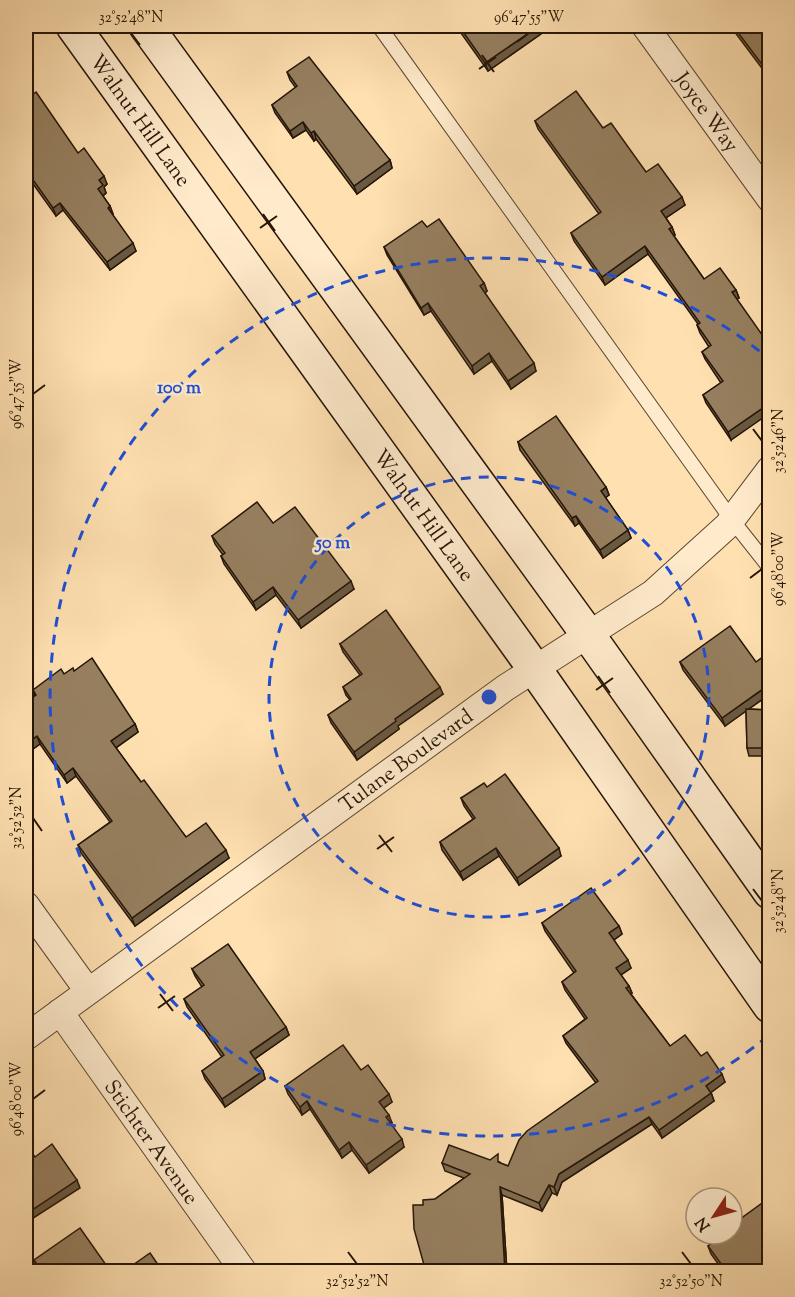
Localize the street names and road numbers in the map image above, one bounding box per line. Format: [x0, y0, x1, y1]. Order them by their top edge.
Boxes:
street label: Walnut Hill Lane [81, 49, 197, 194]
street label: Joyce Way [666, 66, 745, 160]
street label: Walnut Hill Lane [365, 444, 480, 589]
street label: Tulane Boulevard [334, 703, 480, 821]
street label: Stichter Avenue [96, 1074, 205, 1211]

